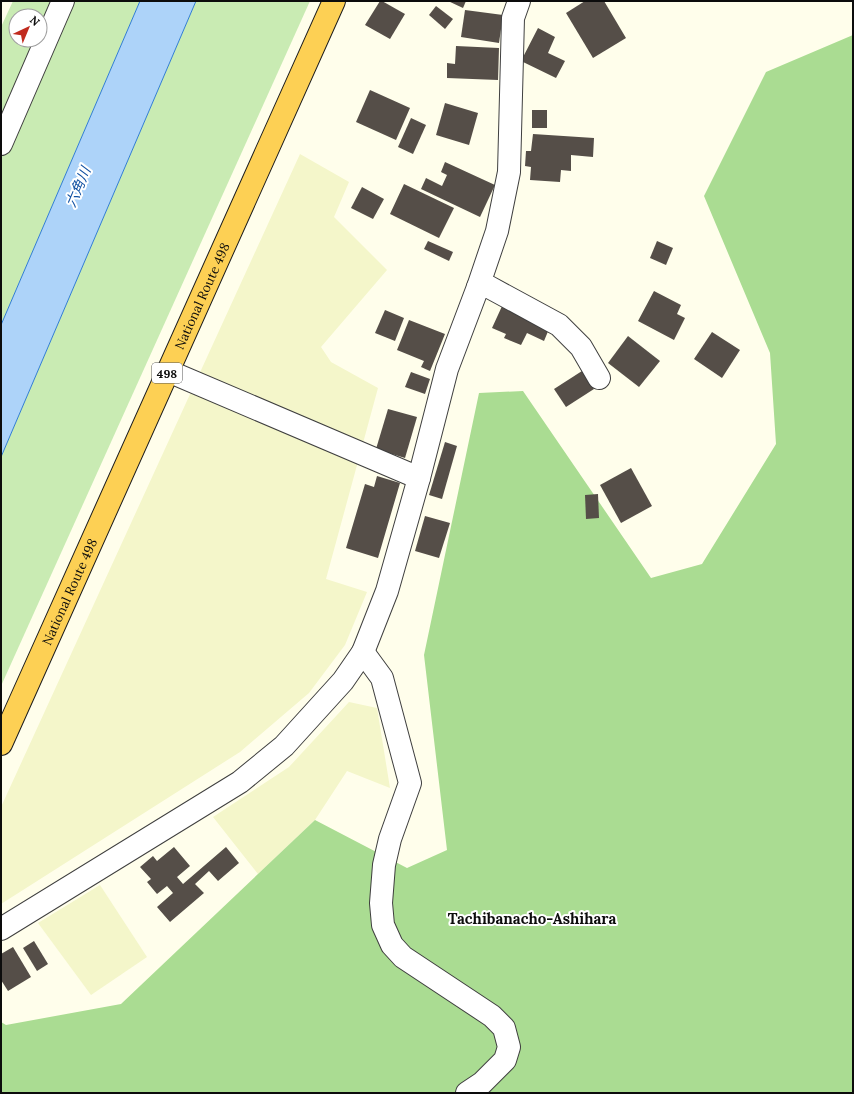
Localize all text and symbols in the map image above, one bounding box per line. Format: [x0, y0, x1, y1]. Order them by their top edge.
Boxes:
north arrow [8, 8, 48, 48]
text: N [27, 13, 43, 29]
water label: 六角川 [62, 162, 95, 210]
street label: National Route 498 [171, 240, 233, 352]
road number: 498 [152, 363, 182, 383]
street label: National Route 498 [38, 536, 101, 648]
district label: Tachibanacho-Ashihara [448, 909, 616, 928]

